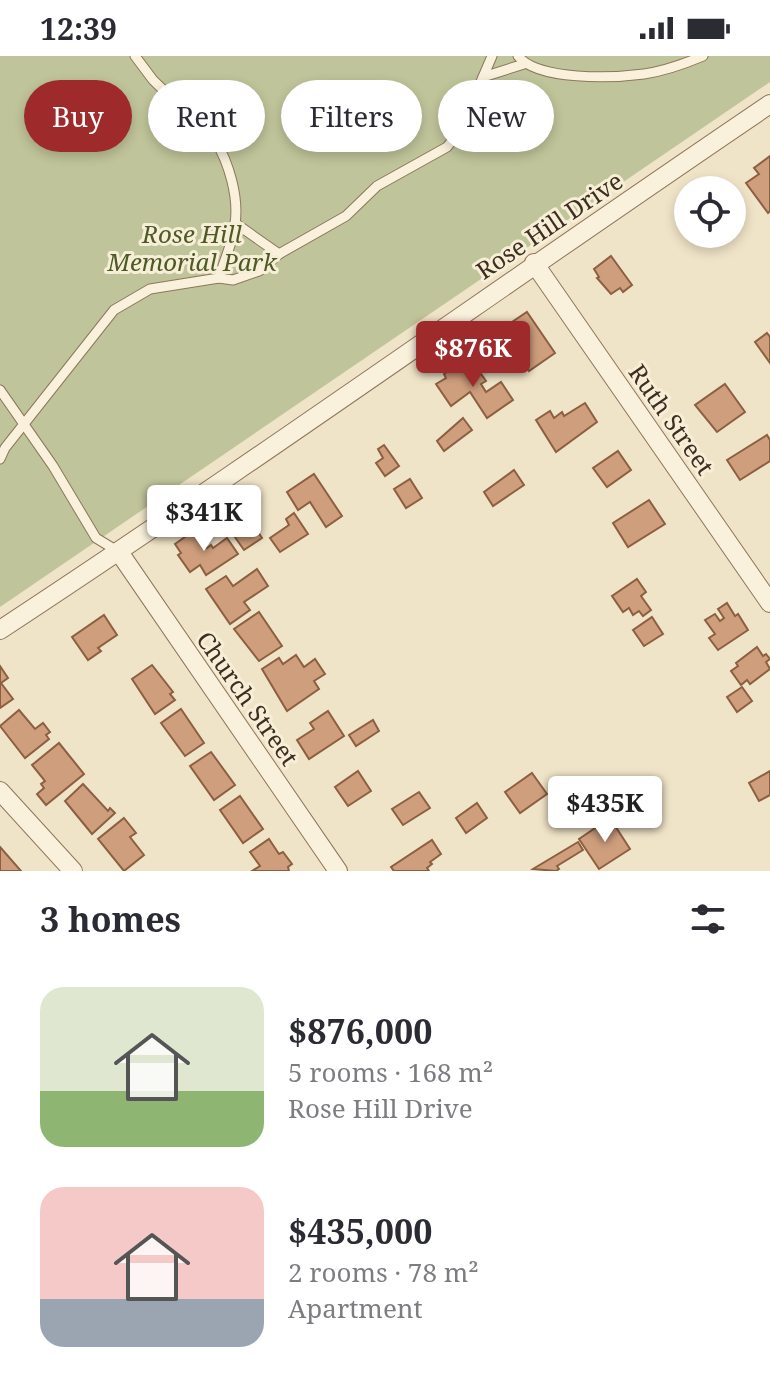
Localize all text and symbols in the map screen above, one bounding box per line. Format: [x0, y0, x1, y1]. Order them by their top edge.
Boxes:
text: 12:39 [40, 8, 117, 49]
chip: Buy [24, 80, 132, 152]
chip: Rent [148, 80, 265, 152]
chip: Filters [281, 80, 422, 152]
chip: New [438, 80, 554, 152]
street label: Rose Hill Drive [469, 164, 629, 286]
map controls [674, 176, 746, 248]
button: locate [674, 176, 746, 248]
park label: Rose Hill Memorial Park [106, 217, 278, 278]
pin: $876K [417, 321, 529, 389]
text: $876K [434, 329, 512, 365]
street label: Ruth Street [622, 357, 722, 481]
pin: $341K [148, 485, 260, 553]
text: $341K [165, 493, 243, 529]
street label: Church Street [190, 624, 306, 772]
pin: $435K [549, 776, 661, 844]
text: $435K [566, 784, 644, 820]
text: 3 homes [40, 896, 181, 942]
icon: filters [686, 897, 730, 941]
text: $876,000 [288, 1008, 432, 1054]
icon: home [104, 1019, 200, 1115]
text: 5 rooms · 168 m² [288, 1054, 493, 1090]
text: Rose Hill Drive [288, 1090, 473, 1126]
text: $435,000 [288, 1208, 432, 1254]
icon: home [104, 1219, 200, 1315]
text: 2 rooms · 78 m² [288, 1254, 479, 1290]
text: Apartment [288, 1290, 423, 1326]

